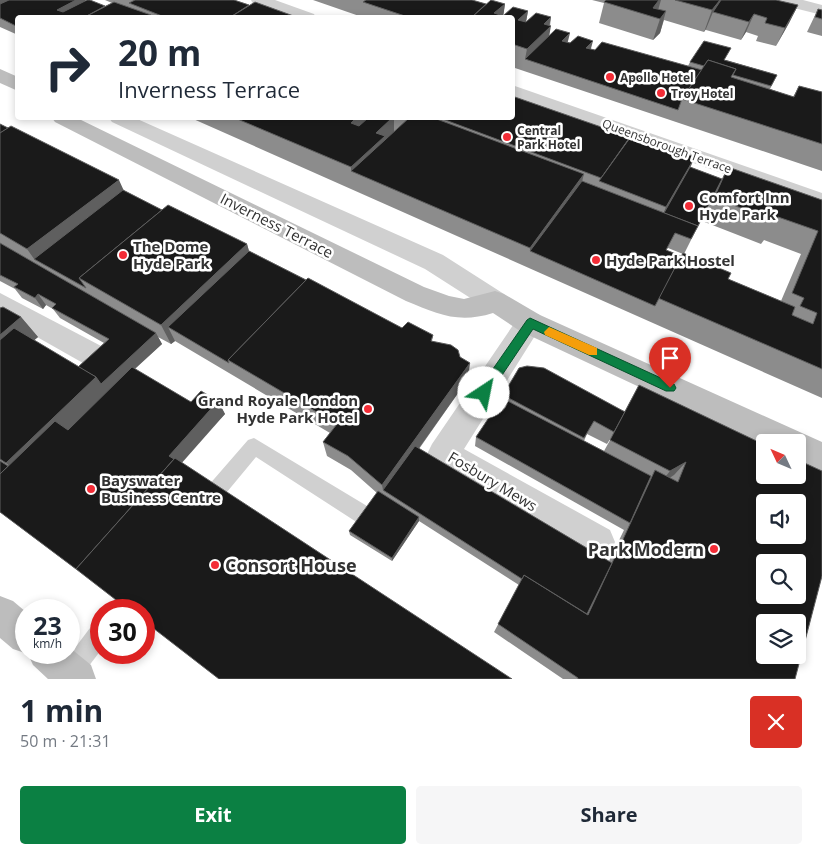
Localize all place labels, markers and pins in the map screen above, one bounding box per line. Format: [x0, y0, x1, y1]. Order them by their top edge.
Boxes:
place label: Apollo Hotel [620, 69, 694, 86]
marker: Apollo Hotel [604, 71, 616, 83]
place label: Troy Hotel [671, 85, 733, 102]
marker: Troy Hotel [655, 87, 667, 99]
place label: Central Park Hotel [517, 122, 580, 153]
marker: Central Park Hotel [501, 131, 513, 143]
place label: Comfort Inn Hyde Park [699, 187, 790, 224]
marker: Comfort Inn Hyde Park [683, 200, 695, 212]
place label: The Dome Hyde Park [133, 236, 211, 273]
marker: The Dome Hyde Park [117, 249, 129, 261]
place label: Hyde Park Hostel [606, 250, 735, 270]
marker: Hyde Park Hostel [590, 254, 602, 266]
pin [649, 337, 691, 388]
place label: Grand Royale London Hyde Park Hotel [198, 390, 358, 427]
marker: Grand Royale London Hyde Park Hotel [362, 403, 374, 415]
place label: Bayswater Business Centre [101, 470, 221, 507]
marker: Bayswater Business Centre [85, 483, 97, 495]
place label: Park Modern [588, 537, 704, 561]
marker: Park Modern [708, 543, 720, 555]
place label: Consort House [225, 553, 357, 577]
marker: Consort House [209, 559, 221, 571]

